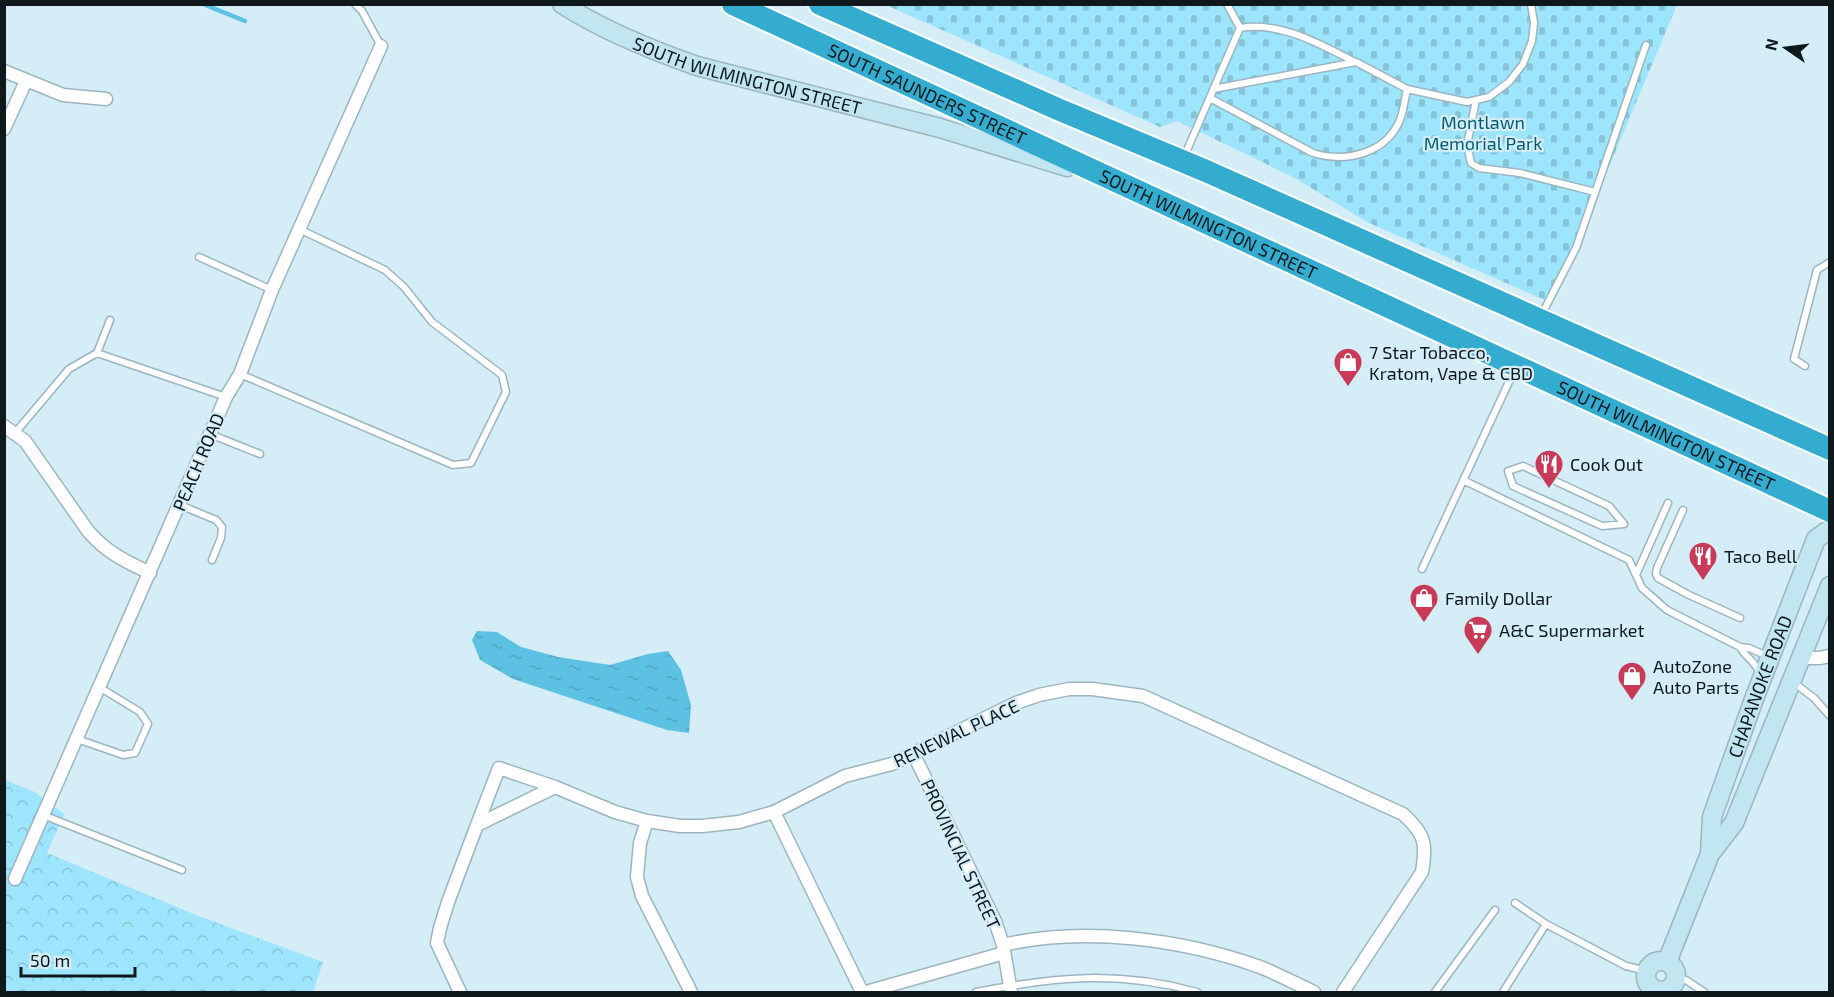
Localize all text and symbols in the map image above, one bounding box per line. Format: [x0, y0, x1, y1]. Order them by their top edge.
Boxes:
north arrow [1756, 18, 1816, 78]
street label: SOUTH WILMINGTON STREET [630, 32, 865, 119]
text: N [1760, 36, 1782, 52]
street label: SOUTH SAUNDERS STREET [824, 38, 1031, 149]
park label: Montlawn Memorial Park [1424, 111, 1542, 154]
street label: SOUTH WILMINGTON STREET [1096, 164, 1321, 284]
place label: 7 Star Tobacco, Kratom, Vape & CBD [1369, 341, 1533, 384]
shop icon: 7 Star Tobacco, Kratom, Vape & CBD [1332, 346, 1364, 388]
street label: SOUTH WILMINGTON STREET [1554, 376, 1779, 495]
street label: PEACH ROAD [167, 410, 229, 514]
restaurant icon: Cook Out [1533, 448, 1565, 490]
place label: Cook Out [1570, 453, 1643, 475]
restaurant icon: Taco Bell [1687, 540, 1719, 582]
place label: Taco Bell [1724, 545, 1798, 567]
shop icon: Family Dollar [1408, 582, 1440, 624]
place label: Family Dollar [1445, 587, 1552, 609]
street label: CHAPANOKE ROAD [1723, 612, 1796, 761]
supermarket icon: A&C Supermarket [1462, 614, 1494, 656]
place label: A&C Supermarket [1499, 619, 1644, 641]
place label: AutoZone Auto Parts [1653, 655, 1739, 698]
shop icon: AutoZone Auto Parts [1616, 660, 1648, 702]
street label: RENEWAL PLACE [890, 694, 1022, 772]
street label: PROVINCIAL STREET [917, 775, 1006, 933]
scale bar [21, 940, 135, 978]
text: 50 m [30, 949, 70, 971]

